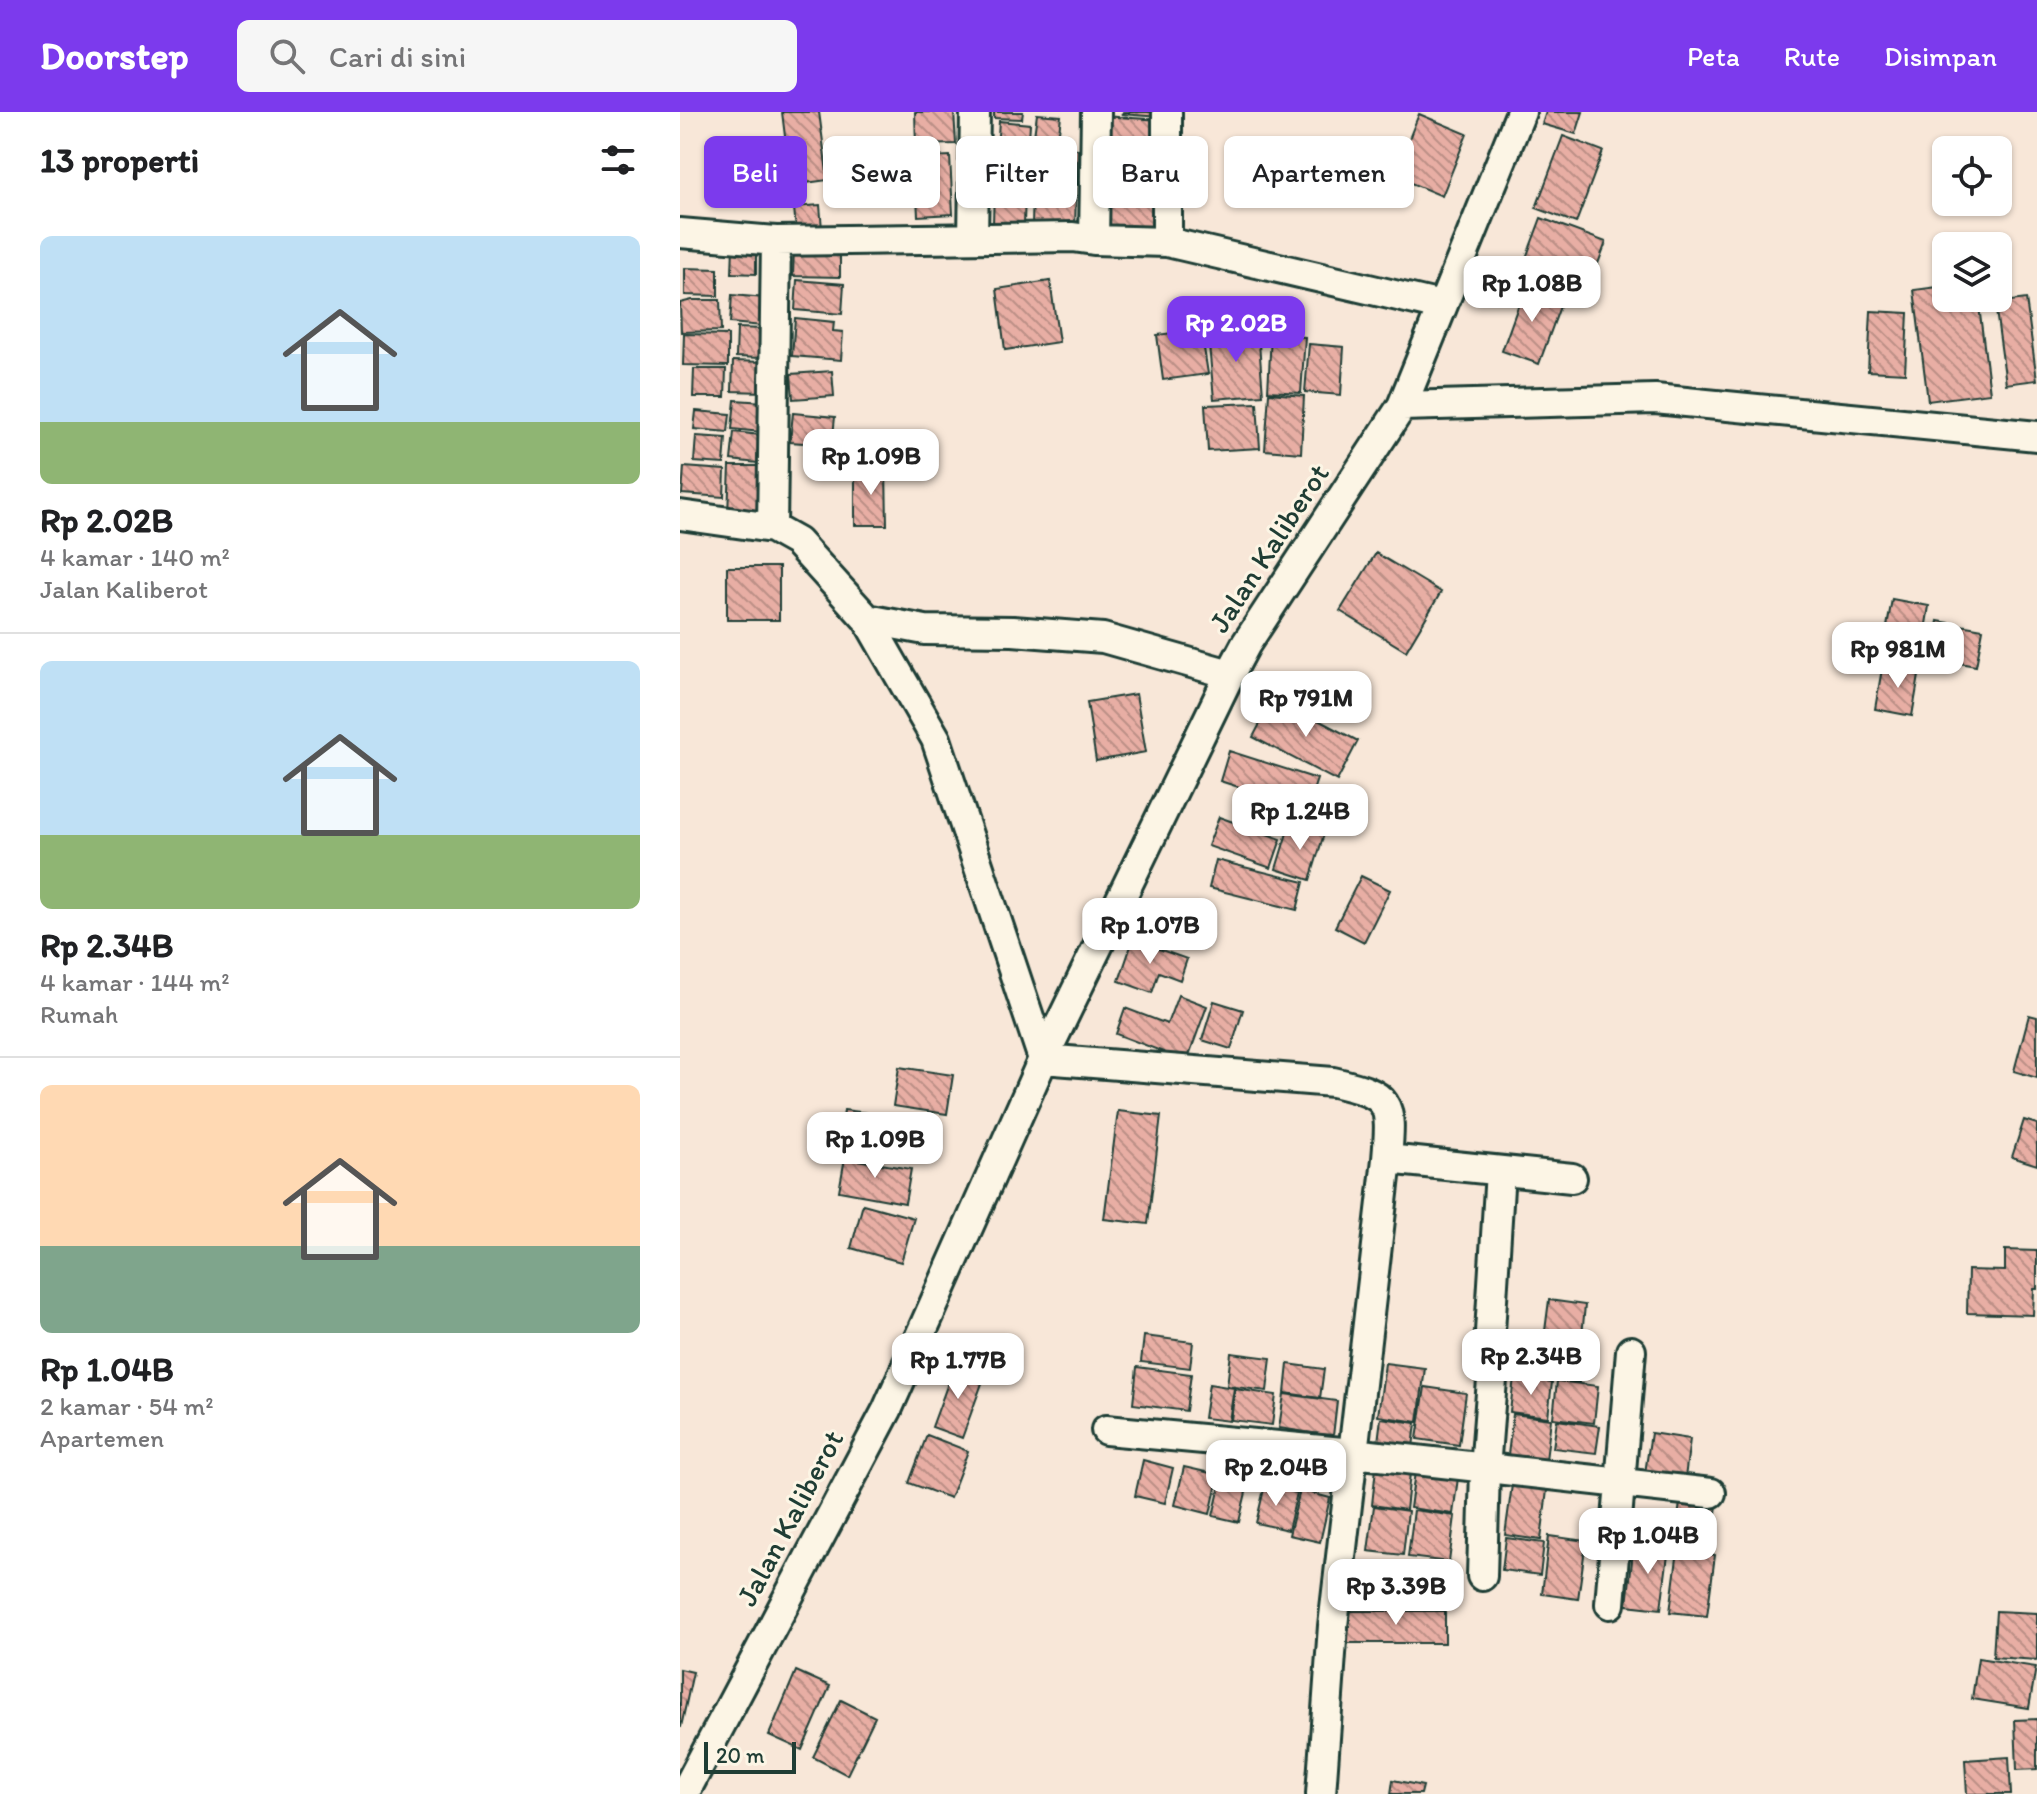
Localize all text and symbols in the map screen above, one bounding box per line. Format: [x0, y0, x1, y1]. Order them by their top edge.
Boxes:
search box [237, 20, 797, 92]
text: Doorstep [40, 33, 189, 79]
icon: search [265, 34, 309, 78]
text: Cari di sini [329, 38, 466, 75]
text: Peta [1687, 39, 1740, 73]
text: Rute [1784, 39, 1840, 73]
text: Disimpan [1884, 39, 1997, 73]
chip: Beli [704, 136, 807, 208]
chip: Sewa [823, 136, 940, 208]
chip: Filter [956, 136, 1077, 208]
chip: Baru [1093, 136, 1208, 208]
chip: Apartemen [1224, 136, 1414, 208]
map controls [1932, 136, 2012, 312]
button: locate [1932, 136, 2012, 216]
icon: filters [596, 138, 640, 182]
text: 13 properti [40, 140, 199, 181]
button: layers [1932, 232, 2012, 312]
pin: Rp 1.08B [1449, 256, 1615, 324]
text: Rp 1.08B [1482, 266, 1582, 298]
icon: home [268, 288, 412, 432]
pin: Rp 2.02B [1153, 296, 1319, 364]
text: Rp 2.02B [1185, 306, 1287, 338]
pin: Rp 1.09B [788, 429, 954, 497]
text: Rp 1.09B [821, 439, 921, 471]
street label: Jalan Kaliberot [1200, 456, 1337, 639]
text: Rp 2.02B [40, 500, 173, 541]
text: 4 kamar · 140 m² [40, 541, 230, 573]
text: Jalan Kaliberot [40, 573, 208, 605]
pin: Rp 981M [1824, 622, 1972, 690]
text: Rp 981M [1850, 632, 1946, 664]
pin: Rp 791M [1232, 671, 1380, 739]
text: Rp 791M [1259, 681, 1353, 713]
icon: home [268, 713, 412, 857]
pin: Rp 1.24B [1217, 784, 1383, 852]
text: Rp 1.24B [1250, 794, 1350, 826]
pin: Rp 1.07B [1067, 898, 1233, 966]
text: Rp 1.07B [1100, 908, 1200, 940]
text: Rp 2.34B [40, 925, 173, 966]
text: 4 kamar · 144 m² [40, 966, 230, 998]
text: Rumah [40, 998, 118, 1030]
pin: Rp 1.09B [792, 1112, 958, 1180]
text: Rp 1.09B [825, 1122, 925, 1154]
icon: home [268, 1137, 412, 1281]
pin: Rp 2.34B [1448, 1329, 1614, 1397]
pin: Rp 1.77B [875, 1333, 1041, 1401]
text: Rp 2.34B [1480, 1339, 1582, 1371]
text: Rp 1.77B [910, 1343, 1006, 1375]
text: Rp 1.04B [40, 1349, 174, 1390]
text: 2 kamar · 54 m² [40, 1390, 214, 1422]
text: Apartemen [40, 1422, 164, 1454]
street label: Jalan Kaliberot [728, 1424, 851, 1612]
pin: Rp 2.04B [1193, 1440, 1359, 1508]
text: Rp 2.04B [1224, 1450, 1328, 1482]
pin: Rp 1.04B [1565, 1508, 1731, 1576]
text: Rp 1.04B [1597, 1518, 1699, 1550]
pin: Rp 3.39B [1313, 1559, 1479, 1627]
text: Rp 3.39B [1346, 1569, 1446, 1601]
scale bar [704, 1738, 796, 1774]
text: 20 m [716, 1742, 765, 1769]

